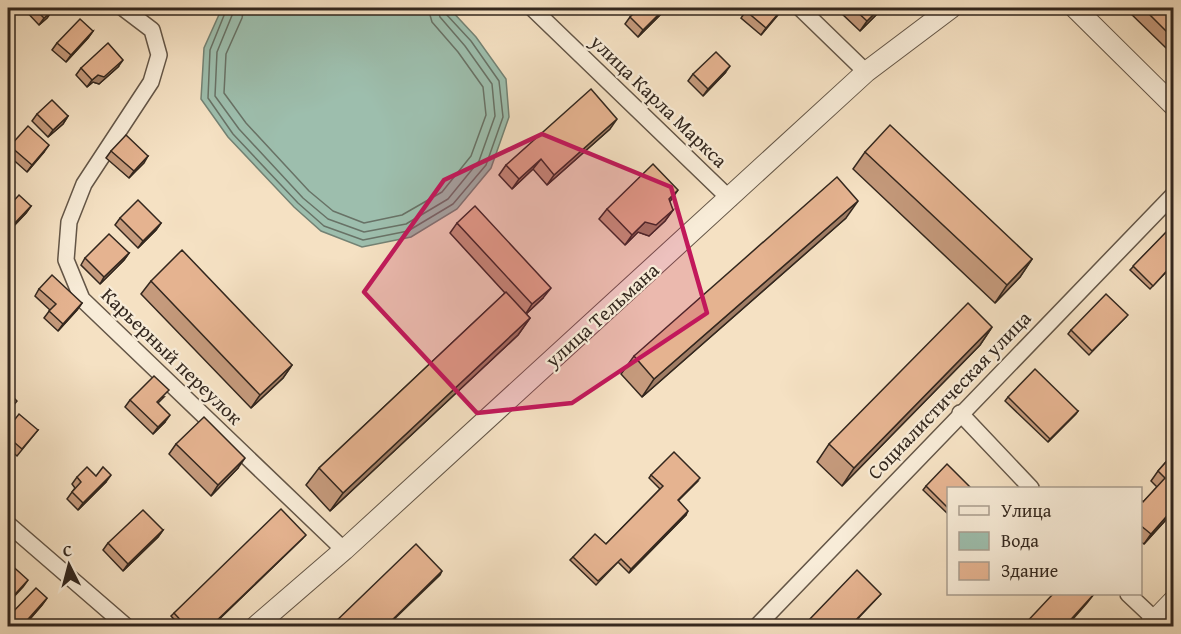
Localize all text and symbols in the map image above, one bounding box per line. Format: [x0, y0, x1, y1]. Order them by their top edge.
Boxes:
street label: улица Карла Маркса [584, 27, 735, 174]
street label: улица Тельмана [538, 255, 665, 374]
street label: Карьерный переулок [95, 280, 250, 431]
street label: Социалистическая улица [860, 303, 1037, 486]
legend [947, 487, 1142, 595]
text: Улица [1001, 497, 1052, 524]
text: Вода [1001, 527, 1039, 554]
north arrow [39, 535, 99, 595]
text: С [62, 538, 73, 562]
text: Здание [1001, 557, 1058, 584]

